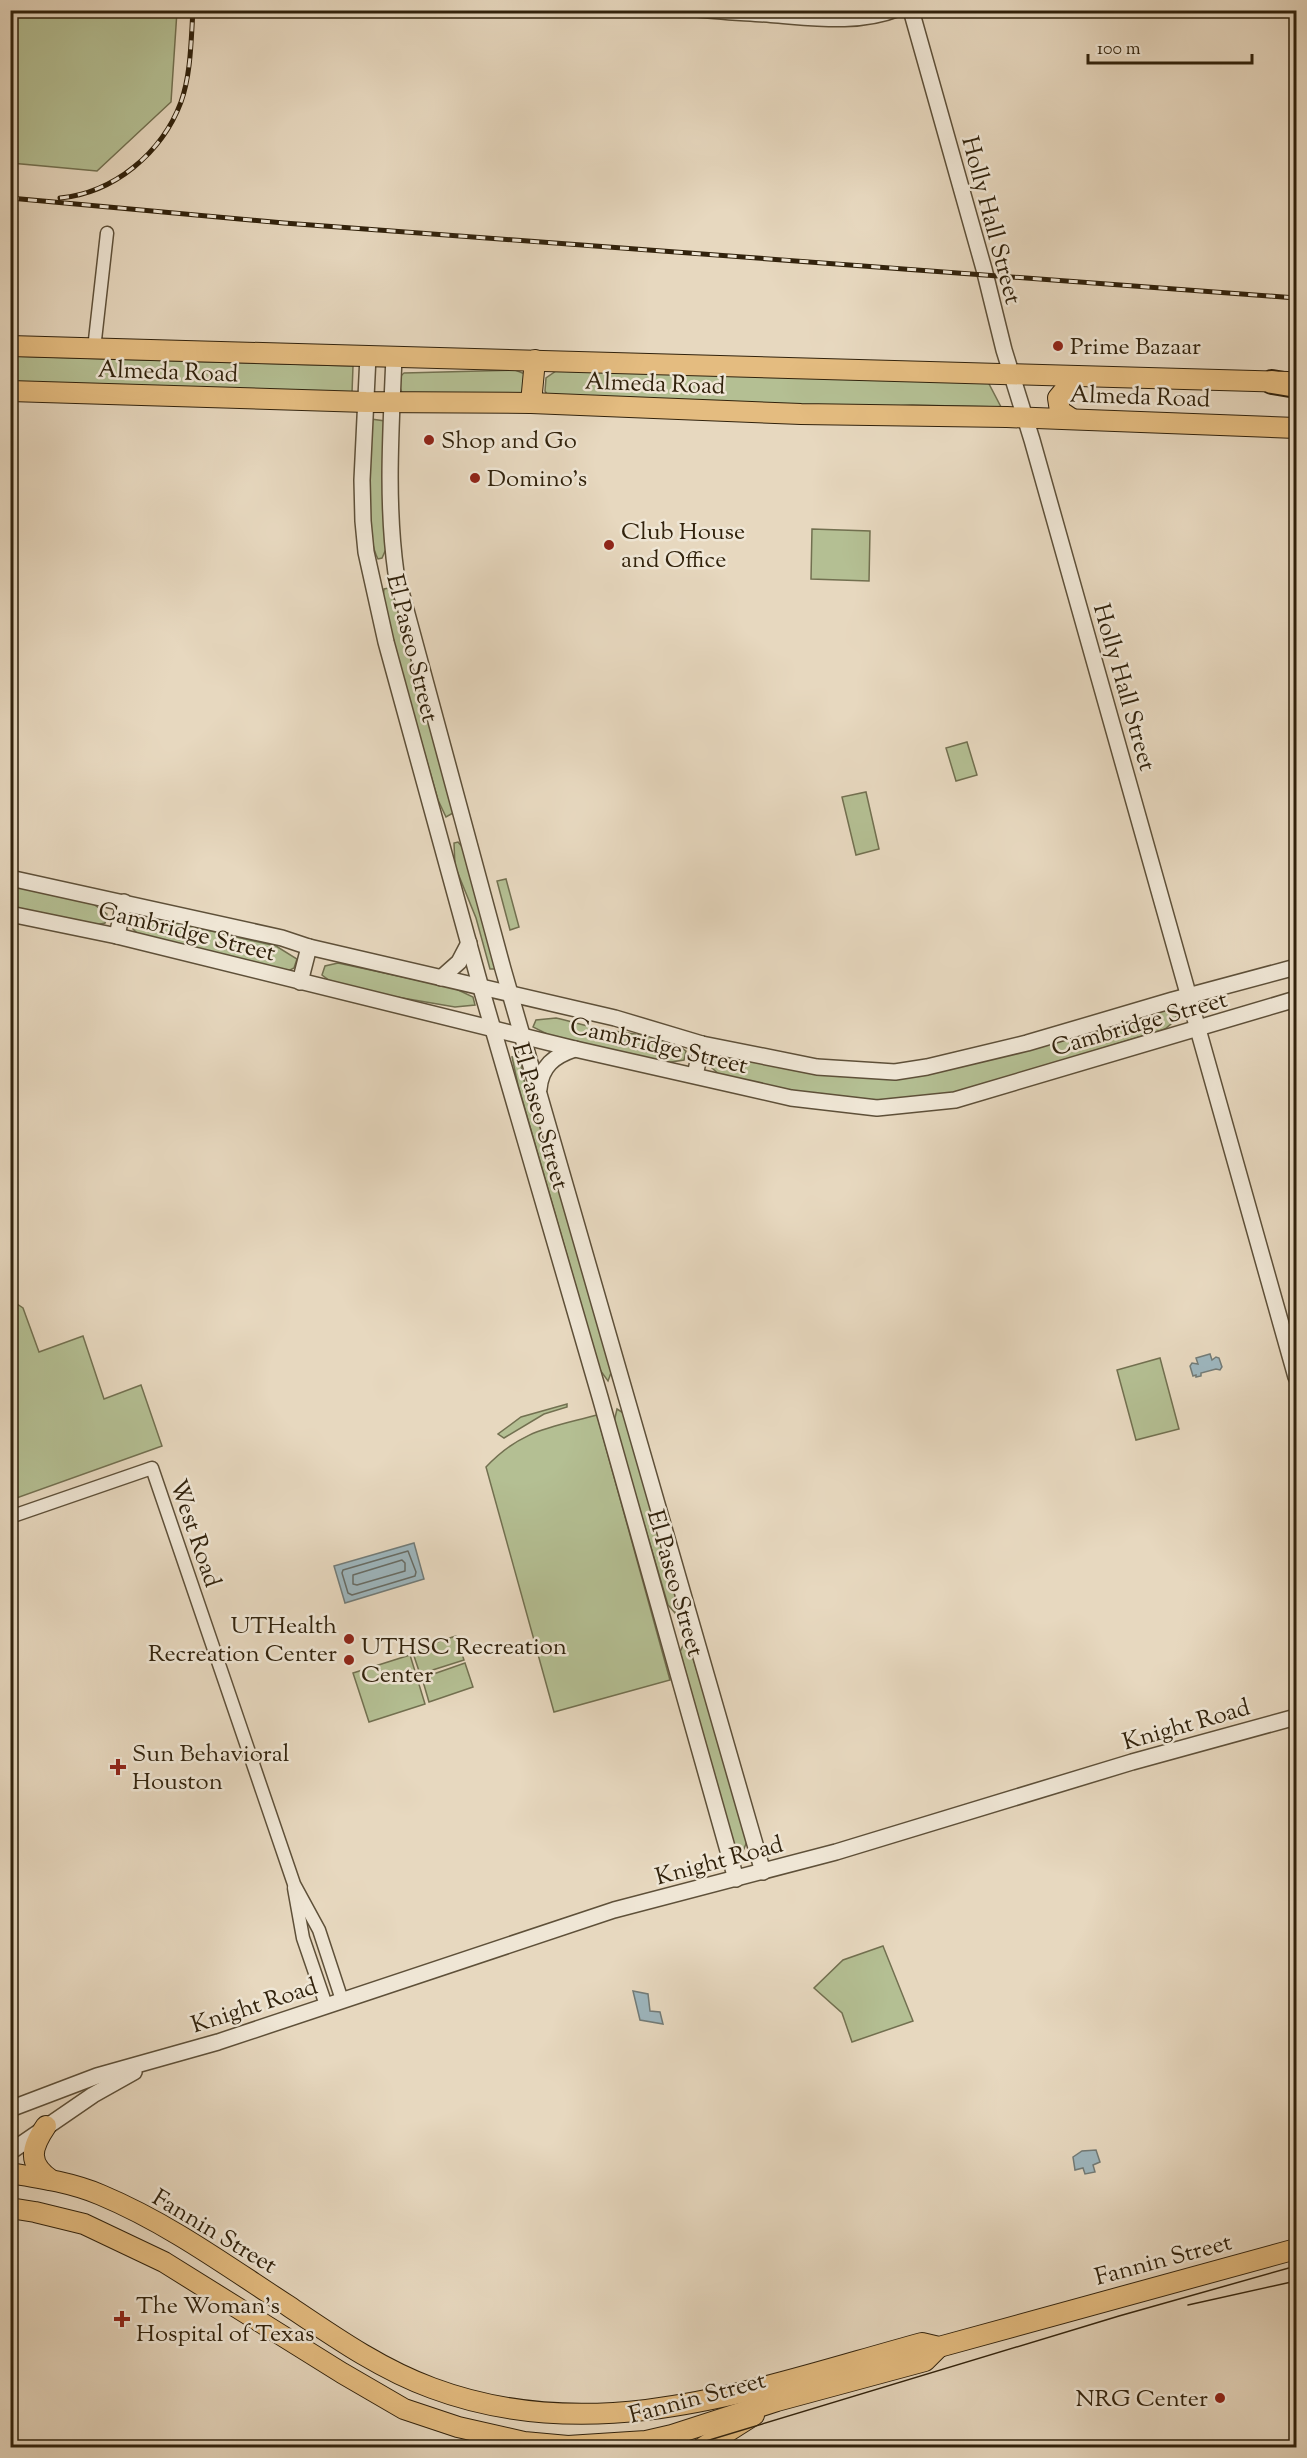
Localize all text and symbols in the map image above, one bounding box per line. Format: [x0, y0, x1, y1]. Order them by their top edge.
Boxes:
scale bar [1088, 27, 1252, 65]
text: 100 m [1097, 37, 1141, 63]
street label: Holly Hall Street [951, 133, 1029, 308]
place label: Prime Bazaar [1070, 331, 1201, 365]
marker: Prime Bazaar [1051, 339, 1065, 353]
street label: Almeda Road [97, 354, 239, 392]
street label: Almeda Road [584, 366, 726, 404]
street label: Almeda Road [1069, 379, 1211, 417]
place label: Shop and Go [441, 425, 577, 459]
marker: Shop and Go [422, 433, 436, 447]
place label: Domino's [487, 463, 587, 497]
marker: Domino's [468, 471, 482, 485]
place label: Club House and Office [621, 516, 745, 578]
marker: Club House and Office [602, 538, 616, 552]
street label: El Paseo Street [376, 571, 446, 726]
street label: Holly Hall Street [1083, 600, 1163, 775]
street label: Cambridge Street [94, 894, 279, 971]
street label: Cambridge Street [1048, 984, 1232, 1066]
street label: Cambridge Street [566, 1010, 751, 1084]
street label: El Paseo Street [502, 1039, 576, 1194]
street label: West Road [160, 1475, 229, 1593]
street label: El Paseo Street [637, 1506, 711, 1661]
place label: UTHealth Recreation Center [148, 1610, 337, 1672]
place label: UTHSC Recreation Center [361, 1631, 567, 1693]
marker: UTHealth Recreation Center [342, 1632, 356, 1646]
marker: UTHSC Recreation Center [342, 1653, 356, 1667]
street label: Knight Road [1119, 1691, 1255, 1760]
place label: Sun Behavioral Houston [132, 1738, 290, 1800]
marker: Sun Behavioral Houston [109, 1758, 127, 1776]
street label: Knight Road [652, 1828, 788, 1895]
street label: Knight Road [187, 1970, 323, 2043]
street label: Fannin Street [145, 2182, 283, 2283]
street label: Fannin Street [1091, 2226, 1236, 2296]
place label: The Woman's Hospital of Texas [136, 2290, 315, 2352]
marker: The Woman's Hospital of Texas [113, 2310, 131, 2328]
street label: Fannin Street [625, 2364, 770, 2434]
place label: NRG Center [1075, 2383, 1208, 2417]
marker: NRG Center [1213, 2391, 1227, 2405]

